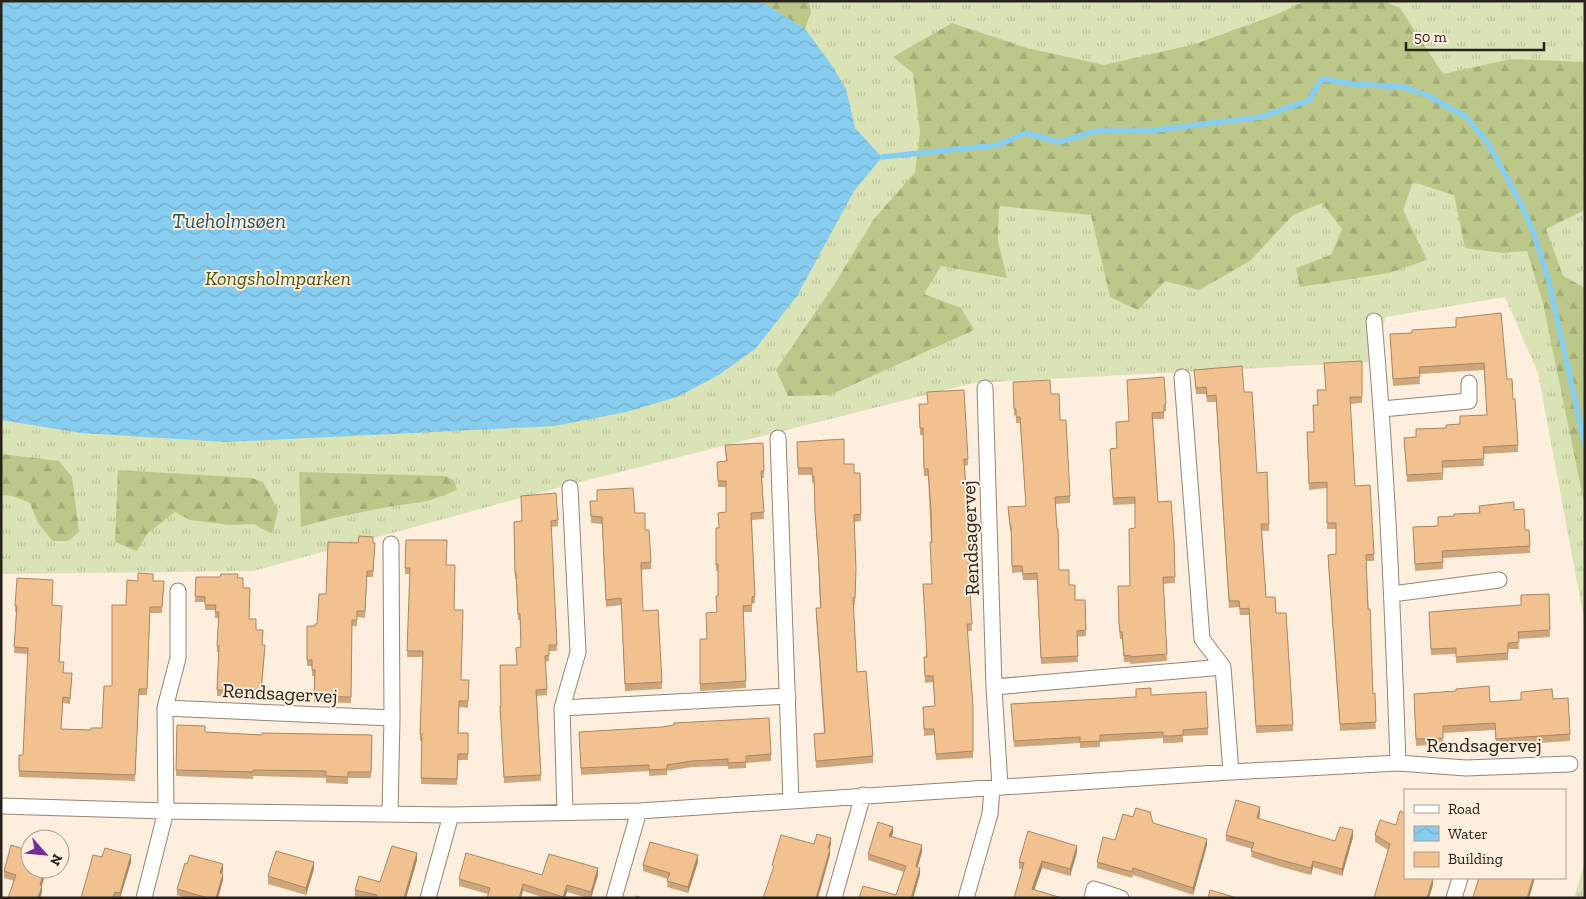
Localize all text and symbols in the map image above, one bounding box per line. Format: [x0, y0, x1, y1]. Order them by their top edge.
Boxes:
scale bar [1406, 20, 1544, 52]
text: 50 m [1414, 28, 1447, 46]
water label: Tueholmsøen [172, 208, 286, 233]
park label: Kongsholmparken [205, 266, 351, 290]
street label: Rendsagervej [956, 480, 984, 596]
street label: Rendsagervej [222, 678, 338, 708]
street label: Rendsagervej [1426, 733, 1542, 757]
legend [1404, 789, 1566, 879]
text: Road [1448, 800, 1481, 818]
text: Water [1448, 825, 1488, 843]
north arrow [20, 829, 70, 879]
text: Building [1448, 850, 1503, 868]
text: N [46, 851, 66, 869]

